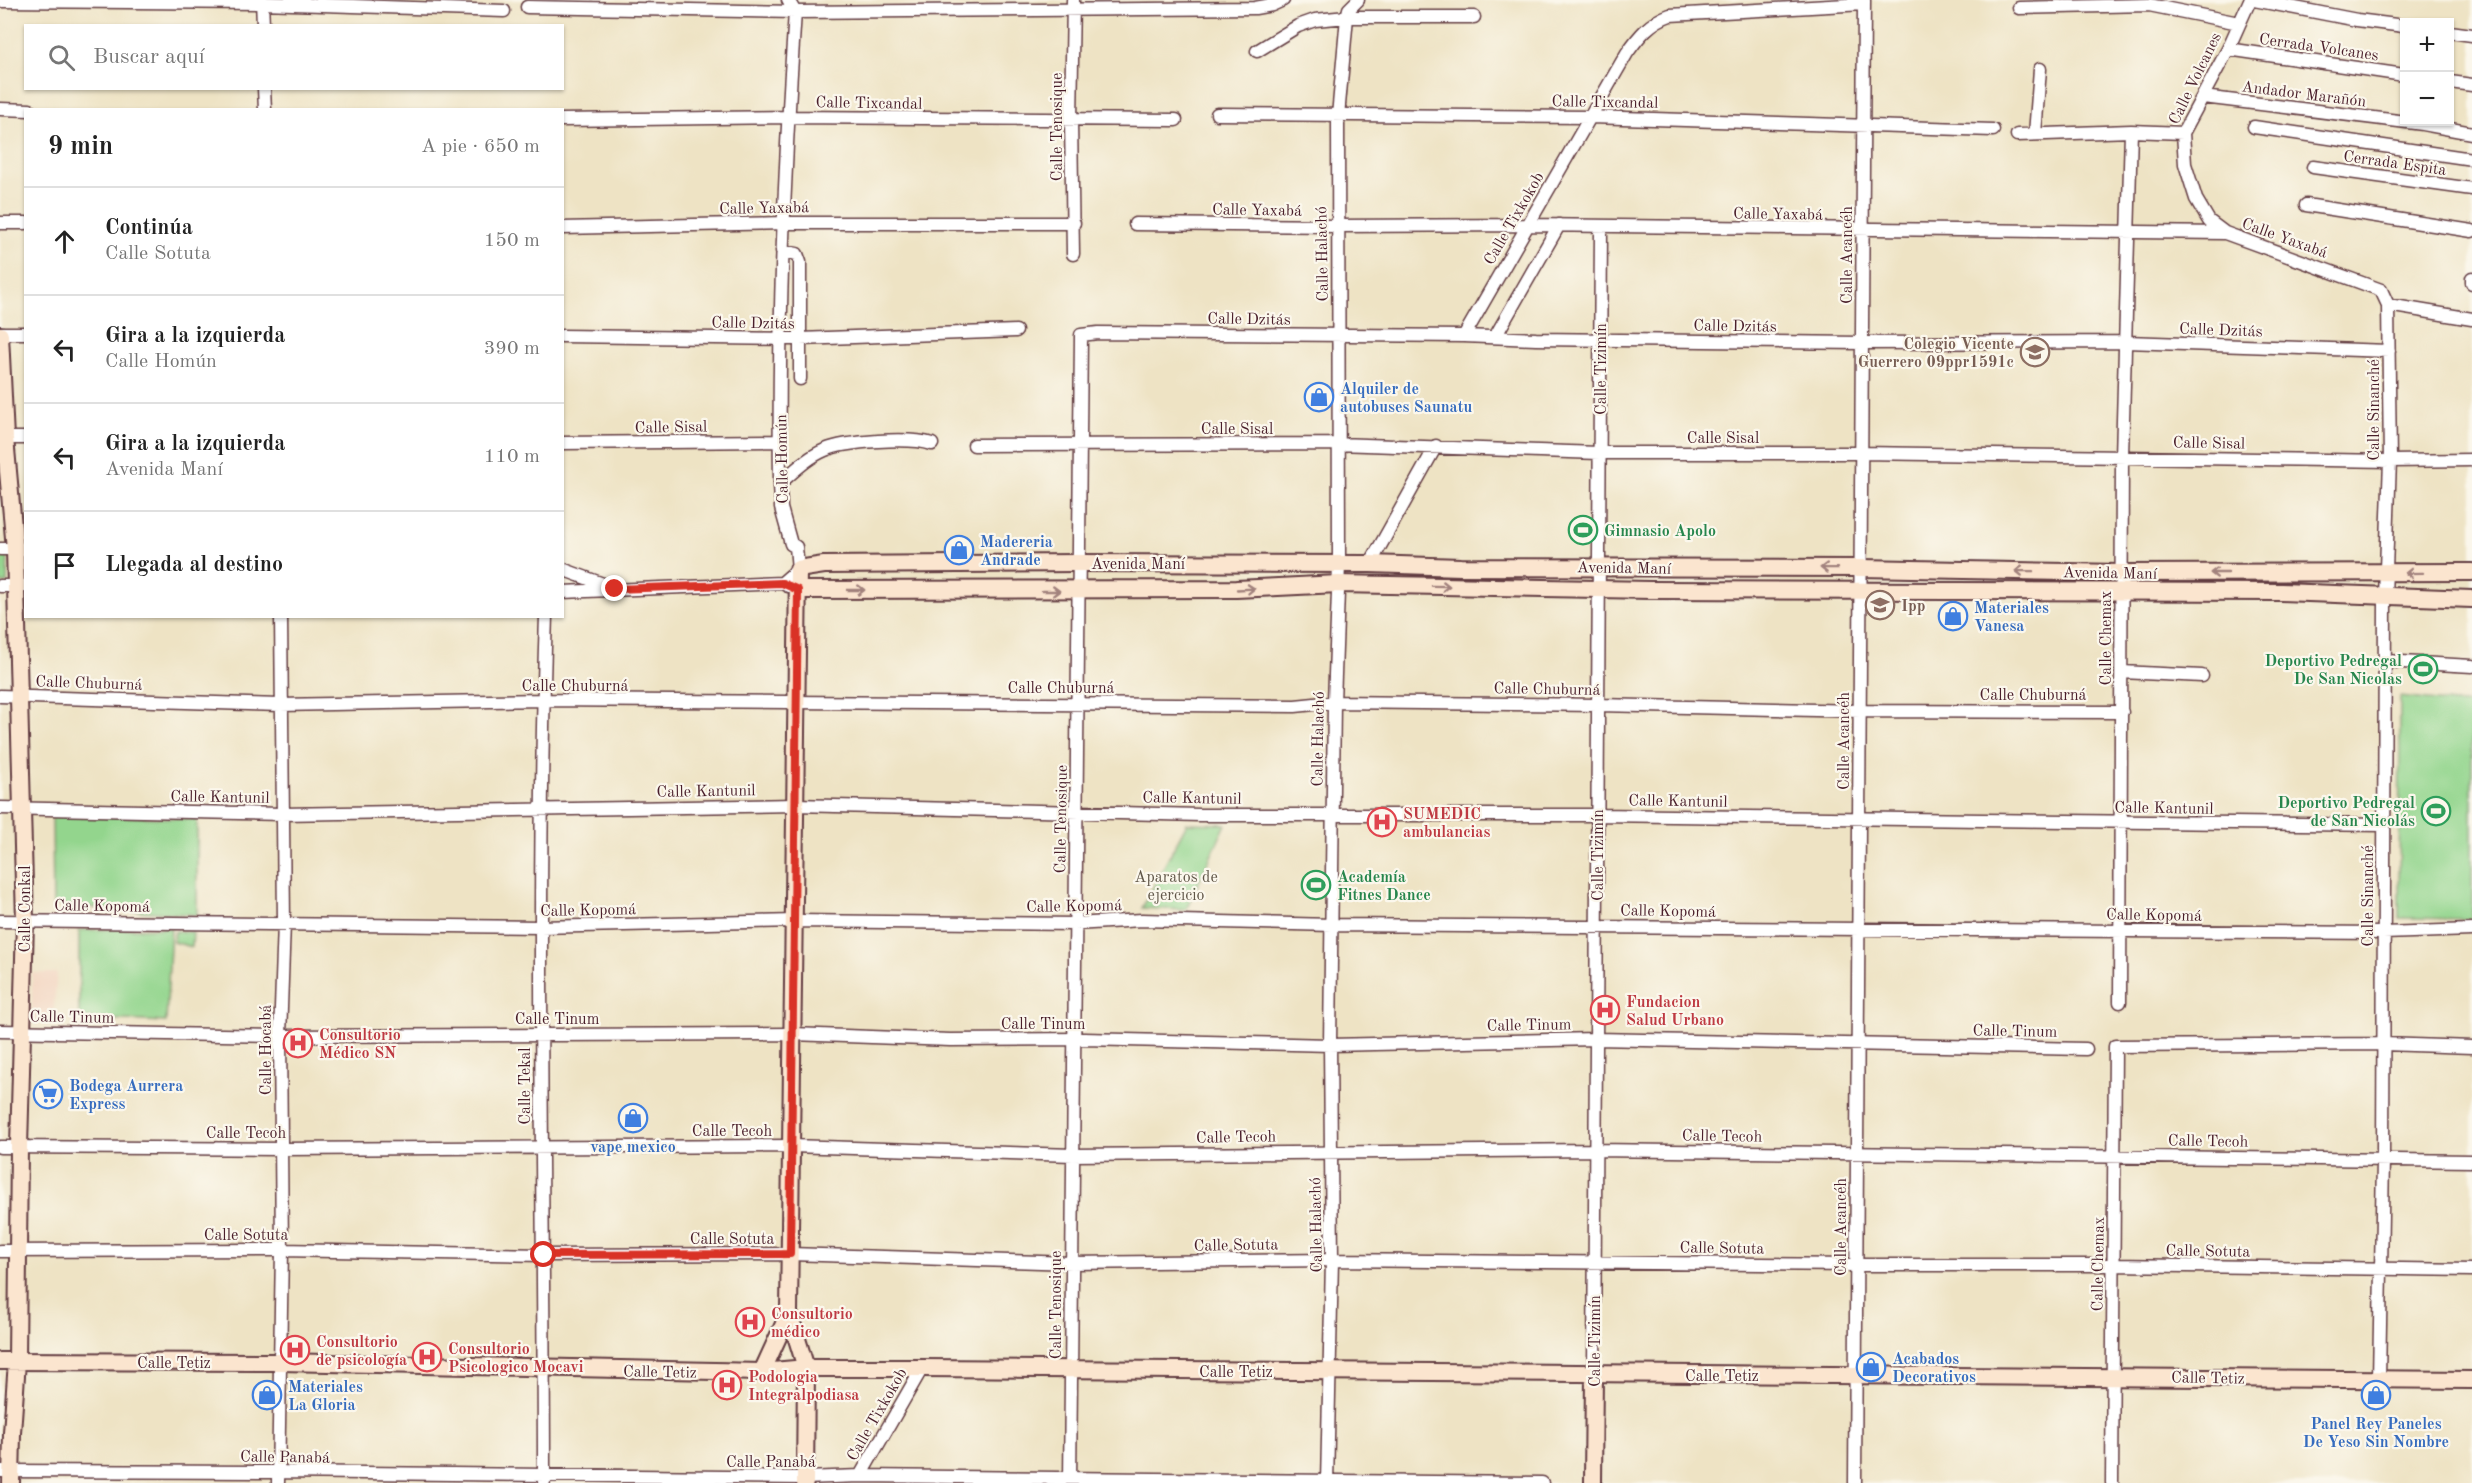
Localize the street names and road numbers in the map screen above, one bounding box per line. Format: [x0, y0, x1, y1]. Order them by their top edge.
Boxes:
street label: Calle Volcanes [2167, 30, 2225, 127]
street label: Cerrada Volcanes [2258, 32, 2380, 64]
street label: Calle Tenosique [1050, 73, 1066, 181]
street label: Andador Marañón [2241, 79, 2367, 111]
street label: Calle Tixcandal [1551, 94, 1659, 112]
street label: Calle Tixcandal [815, 95, 923, 113]
street label: Cerrada Espita [2342, 149, 2447, 179]
street label: Calle Tixkokob [1482, 170, 1548, 268]
street label: Calle Yaxabá [719, 200, 809, 218]
street label: Calle Yaxabá [1212, 202, 1302, 220]
street label: Calle Halachó [1314, 206, 1332, 302]
street label: Calle Yaxabá [1733, 206, 1823, 224]
street label: Calle Acancéh [1840, 206, 1856, 304]
street label: Calle Yaxabá [2239, 216, 2329, 262]
street label: Calle Dzitás [1207, 311, 1291, 329]
street label: Calle Dzitás [711, 315, 795, 333]
street label: Calle Dzitás [1693, 318, 1777, 336]
street label: Calle Dzitás [2179, 322, 2263, 340]
street label: Calle Tizimín [1594, 323, 1610, 415]
street label: Calle Sinanché [2367, 359, 2383, 461]
street label: Calle Homún [774, 414, 792, 504]
street label: Calle Sisal [635, 419, 707, 437]
street label: Calle Sisal [1201, 422, 1273, 438]
street label: Calle Sisal [1687, 431, 1759, 447]
street label: Calle Sisal [2173, 435, 2245, 453]
street label: Avenida Maní [1091, 557, 1186, 573]
street label: Avenida Maní [1577, 560, 1672, 578]
street label: Avenida Maní [2063, 565, 2158, 583]
street label: Calle Chemax [2099, 591, 2115, 685]
street label: Calle Chuburná [35, 674, 143, 694]
street label: Calle Chuburná [522, 679, 629, 695]
street label: Calle Chuburná [1008, 681, 1115, 697]
street label: Calle Chuburná [1493, 681, 1601, 699]
street label: Calle Chuburná [1980, 688, 2087, 704]
street label: Calle Halachó [1310, 691, 1328, 787]
street label: Calle Acancéh [1837, 692, 1853, 790]
street label: Calle Tenosique [1053, 765, 1071, 873]
street label: Calle Kantunil [656, 783, 756, 801]
street label: Calle Kantunil [170, 789, 270, 807]
street label: Calle Kantunil [1142, 790, 1242, 808]
street label: Calle Kantunil [1628, 793, 1728, 811]
street label: Calle Kantunil [2114, 800, 2214, 818]
street label: Calle Tizimín [1591, 809, 1607, 901]
street label: Calle Sinanché [2361, 845, 2377, 947]
street label: Calle Conkal [18, 866, 34, 952]
street label: Calle Kopomá [54, 898, 150, 916]
street label: Calle Kopomá [1026, 898, 1122, 916]
street label: Calle Kopomá [540, 902, 636, 920]
street label: Calle Kopomá [1620, 903, 1716, 921]
street label: Calle Kopomá [2106, 907, 2202, 925]
street label: Calle Hocabá [259, 1005, 275, 1095]
street label: Calle Tinum [29, 1009, 115, 1027]
street label: Calle Tinum [515, 1012, 600, 1028]
street label: Calle Tinum [1001, 1017, 1086, 1033]
street label: Calle Tinum [1487, 1017, 1572, 1035]
street label: Calle Tinum [1972, 1023, 2058, 1041]
street label: Calle Tekal [518, 1047, 534, 1125]
street label: Calle Tecoh [692, 1124, 773, 1140]
street label: Calle Tecoh [206, 1126, 287, 1142]
street label: Calle Tecoh [1682, 1128, 1763, 1146]
street label: Calle Tecoh [1196, 1129, 1277, 1147]
street label: Calle Tecoh [2168, 1133, 2249, 1151]
street label: Calle Halachó [1308, 1177, 1326, 1273]
street label: Calle Acancéh [1834, 1178, 1850, 1276]
street label: Calle Chemax [2090, 1216, 2108, 1312]
street label: Calle Sotuta [204, 1228, 288, 1244]
street label: Calle Sotuta [690, 1232, 774, 1248]
street label: Calle Sotuta [1194, 1237, 1279, 1255]
street label: Calle Sotuta [1680, 1240, 1764, 1258]
street label: Calle Sotuta [2166, 1243, 2250, 1261]
street label: Calle Tenosique [1049, 1251, 1065, 1359]
street label: Calle Tizimín [1588, 1295, 1604, 1387]
street label: Calle Tetiz [137, 1356, 211, 1372]
street label: Calle Tetiz [623, 1364, 697, 1382]
street label: Calle Tetiz [1199, 1365, 1273, 1381]
street label: Calle Tixkokob [845, 1366, 911, 1464]
street label: Calle Tetiz [1685, 1369, 1759, 1385]
street label: Calle Tetiz [2171, 1370, 2245, 1388]
street label: Calle Panabá [240, 1449, 330, 1467]
street label: Calle Panabá [726, 1455, 816, 1471]

